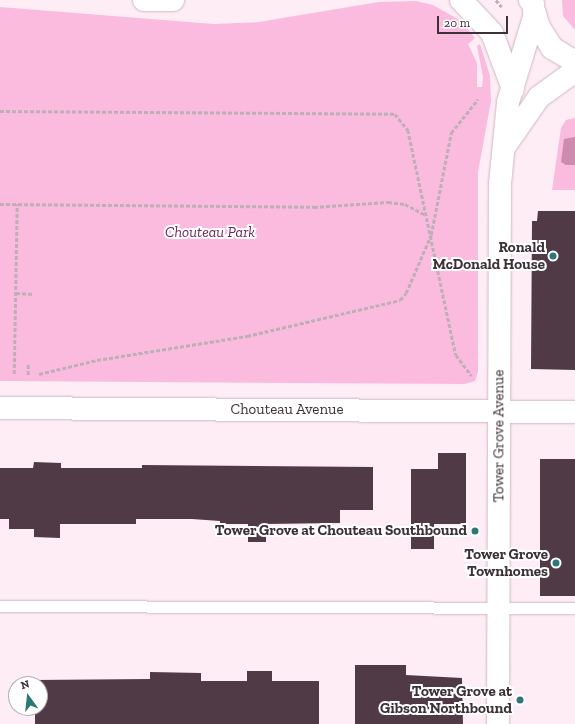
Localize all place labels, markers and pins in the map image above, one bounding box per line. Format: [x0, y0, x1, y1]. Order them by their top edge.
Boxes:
place label: Ronald McDonald House [433, 238, 545, 273]
marker: Ronald McDonald House [548, 251, 558, 261]
place label: Tower Grove at Chouteau Southbound [214, 522, 467, 540]
marker: Tower Grove at Chouteau Southbound [470, 526, 480, 536]
place label: Tower Grove Townhomes [464, 545, 548, 580]
marker: Tower Grove Townhomes [551, 558, 561, 568]
place label: Tower Grove at Gibson Northbound [380, 682, 512, 717]
marker: Tower Grove at Gibson Northbound [515, 695, 525, 705]

